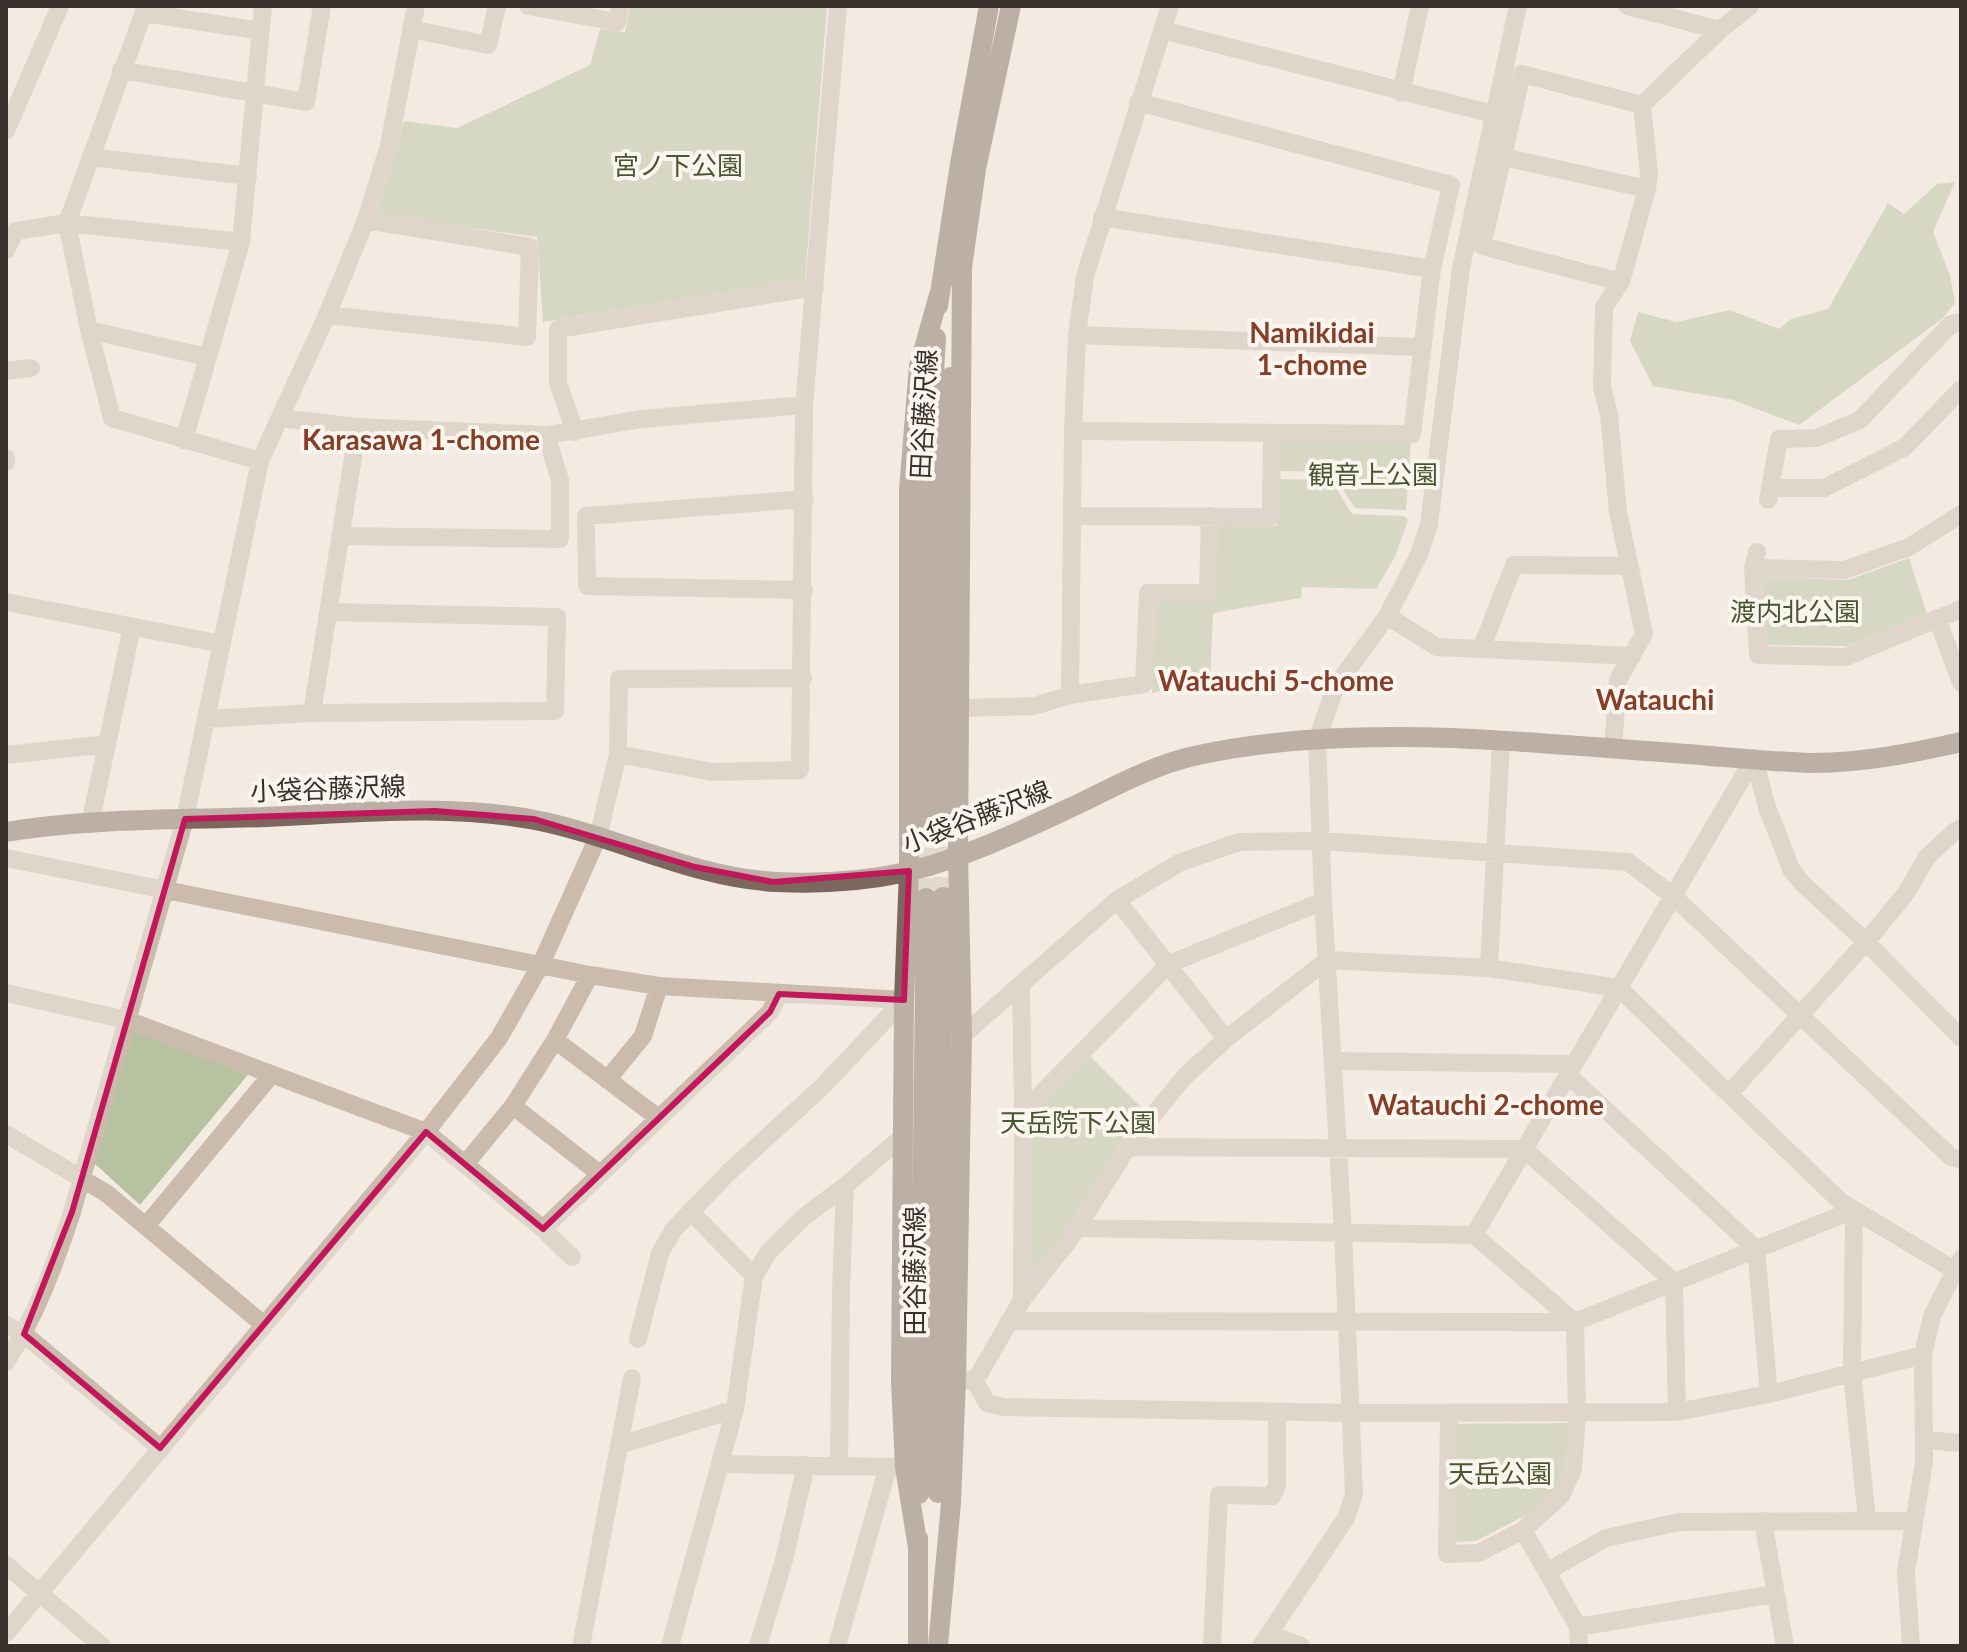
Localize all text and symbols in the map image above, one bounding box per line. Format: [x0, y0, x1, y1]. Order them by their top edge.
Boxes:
park label: 宮ノ下公園 [613, 149, 743, 181]
district label: Namikidai 1-chome [1249, 315, 1375, 381]
street label: 田谷藤沢線 [904, 348, 942, 480]
district label: Karasawa 1-chome [302, 422, 540, 456]
park label: 観音上公園 [1308, 458, 1438, 490]
park label: 渡内北公園 [1730, 595, 1860, 627]
district label: Watauchi 5-chome [1158, 663, 1394, 697]
district label: Watauchi [1596, 682, 1714, 716]
street label: 小袋谷藤沢線 [249, 769, 407, 807]
street label: 小袋谷藤沢線 [897, 773, 1055, 859]
district label: Watauchi 2-chome [1368, 1087, 1604, 1121]
park label: 天岳院下公園 [1000, 1106, 1156, 1138]
street label: 田谷藤沢線 [898, 1206, 930, 1336]
park label: 天岳公園 [1448, 1457, 1552, 1489]

